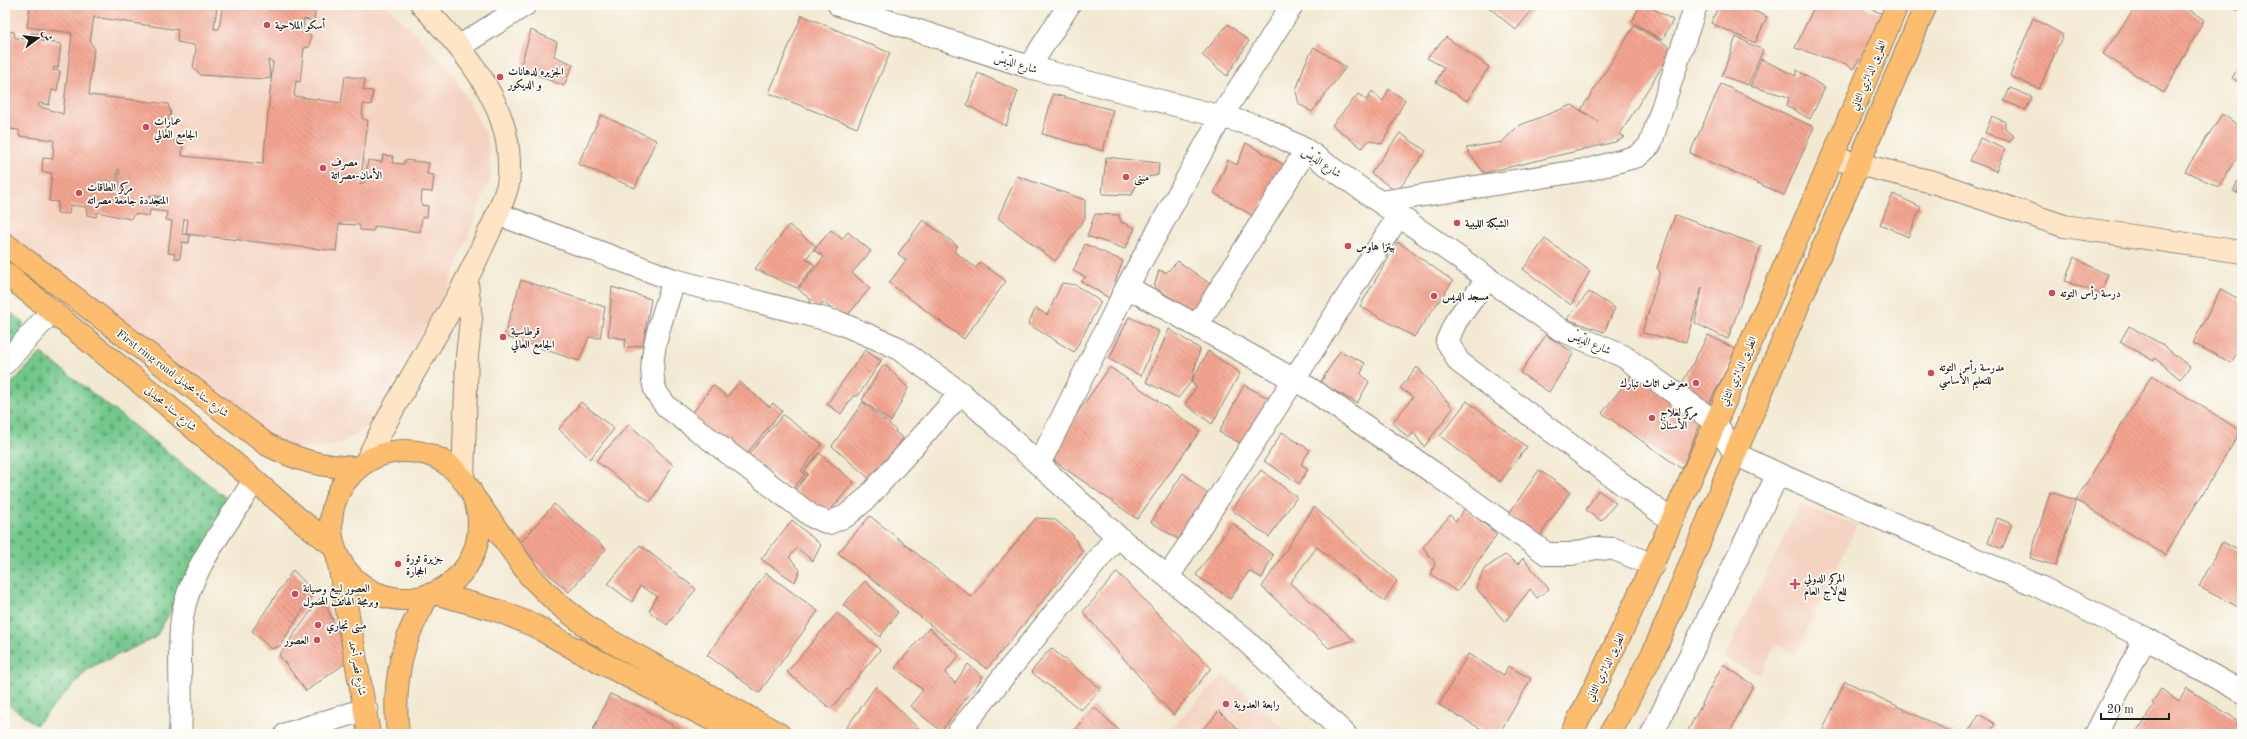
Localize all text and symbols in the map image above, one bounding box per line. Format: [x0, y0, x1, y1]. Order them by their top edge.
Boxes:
place label: أسكو الملاحية [275, 17, 326, 32]
north arrow [18, 18, 58, 58]
marker: أسكو الملاحية [262, 20, 272, 30]
text: ش [39, 29, 53, 43]
street label: الطريق الدائري الثاني [1850, 39, 1891, 113]
street label: شارع الدِّيسْ [992, 49, 1040, 79]
place label: الجزيره لدهانات و الديكور [506, 66, 564, 92]
marker: الجزيره لدهانات و الديكور [495, 72, 505, 82]
place label: عمارات الجامع العالي [153, 116, 197, 145]
marker: عمارات الجامع العالي [141, 122, 151, 132]
street label: شارع الدِّيسْ [1298, 143, 1345, 183]
place label: مصرف الأمان-مصراتة [331, 157, 382, 183]
marker: مصرف الأمان-مصراتة [318, 163, 328, 173]
marker: مبنى [1121, 172, 1131, 182]
place label: مبنى [1134, 173, 1149, 186]
place label: مركز الطاقات المتجددة جامعة مصراته [87, 181, 168, 208]
marker: مركز الطاقات المتجددة جامعة مصراته [74, 188, 84, 198]
place label: الشبكة الليبية [1465, 217, 1509, 230]
marker: الشبكة الليبية [1452, 218, 1462, 228]
marker: بيتزا هاوس [1343, 241, 1353, 251]
place label: بيتزا هاوس [1356, 241, 1395, 254]
place label: درسة رأس التوته [2060, 285, 2121, 300]
marker: درسة رأس التوته [2047, 288, 2057, 298]
marker: مسجد الديس [1429, 291, 1439, 301]
place label: مسجد الديس [1442, 291, 1489, 304]
place label: قرطاسية الجامع العالي [510, 326, 554, 355]
street label: شارع الدِّيسْ [1566, 326, 1614, 360]
street label: First ring road شارع سناء محيدلى [114, 327, 232, 419]
marker: قرطاسية الجامع العالي [498, 332, 508, 342]
street label: الطريق الدائري الثاني [1719, 335, 1761, 409]
place label: مدرسة رأس التوته للتعليم الأساسي [1939, 359, 2004, 391]
marker: مدرسة رأس التوته للتعليم الأساسي [1926, 368, 1936, 378]
place label: معرض اثاث تبارك [1620, 377, 1688, 391]
marker: معرض اثاث تبارك [1691, 378, 1701, 388]
street label: شارع سناء محيدلى [143, 383, 199, 433]
place label: مركز لعلاج الأسنان [1660, 406, 1698, 432]
marker: مركز لعلاج الأسنان [1647, 413, 1657, 423]
place label: جزيرة ثورة الحجارة [406, 554, 443, 578]
marker: جزيرة ثورة الحجارة [393, 559, 403, 569]
place label: المركز الدولي للعﻻج العام [1803, 572, 1847, 602]
marker: المركز الدولي للعﻻج العام [1789, 578, 1801, 590]
place label: العصور لبيع وصيانة وبرمجة الهاتف المحمول [303, 583, 379, 609]
marker: العصور لبيع وصيانة وبرمجة الهاتف المحمول [290, 589, 300, 599]
marker: مبنى تجاري [313, 620, 323, 630]
place label: مبنى تجاري [326, 620, 366, 634]
street label: الطريق الدائري الثاني [1585, 632, 1629, 704]
place label: العصور [283, 635, 309, 647]
marker: العصور [312, 635, 322, 645]
street label: شارع قصر أحمد [343, 639, 371, 697]
scale bar [2101, 695, 2169, 721]
marker: رابعة العدوية [1221, 699, 1231, 709]
place label: رابعة العدوية [1234, 699, 1280, 712]
text: 20 m [2107, 704, 2134, 716]

